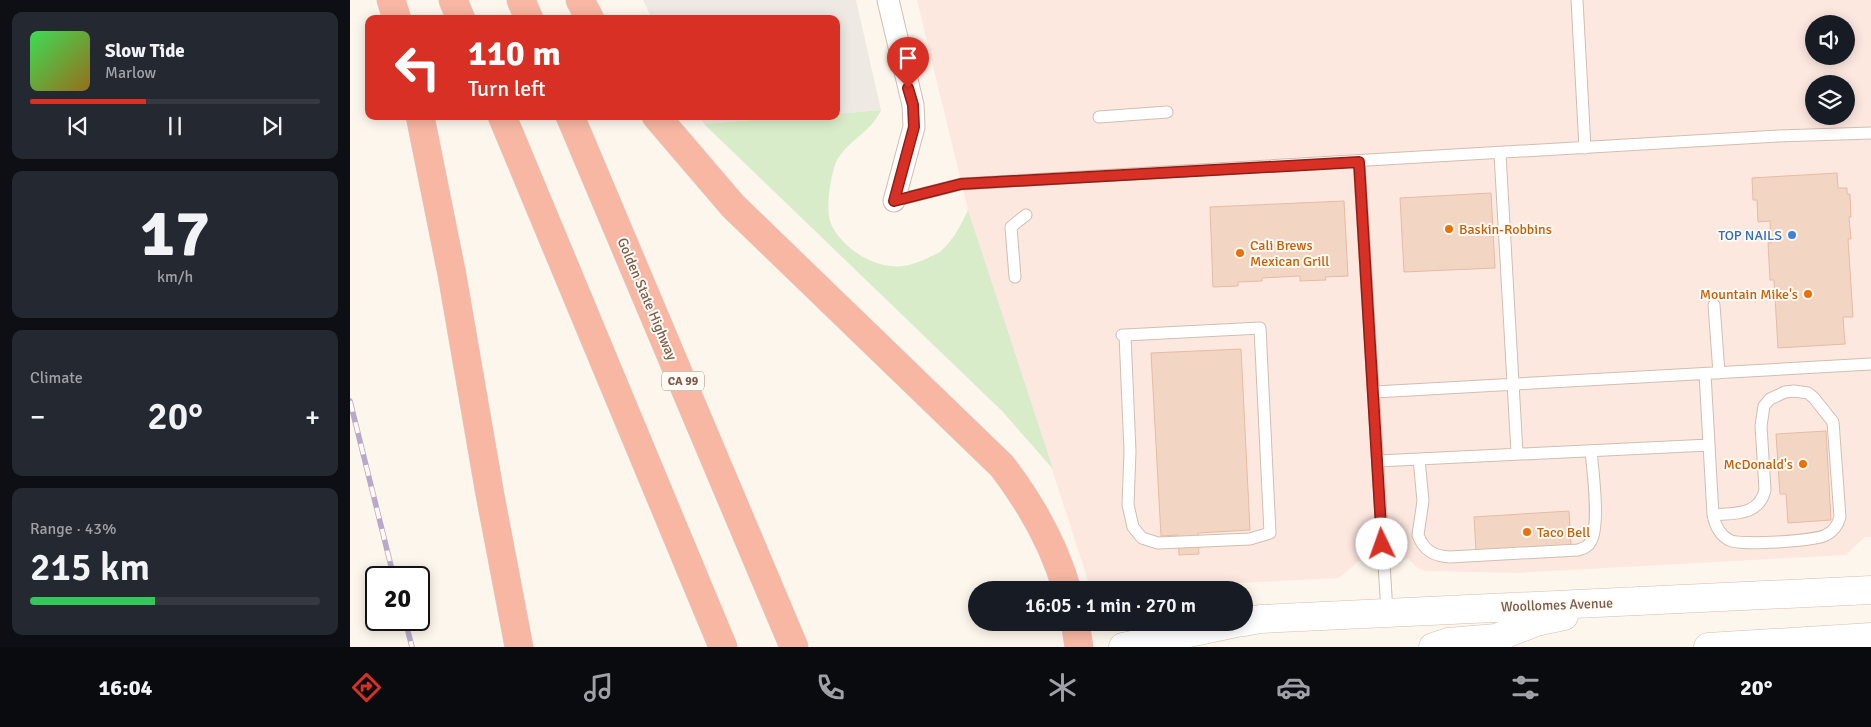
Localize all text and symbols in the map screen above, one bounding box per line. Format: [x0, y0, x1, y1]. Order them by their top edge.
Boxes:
map controls [1805, 15, 1855, 125]
button: sound [1805, 15, 1855, 65]
text: 110 m [468, 32, 561, 75]
icon: left [385, 35, 450, 100]
pin [887, 37, 929, 88]
text: Slow Tide [105, 39, 185, 63]
icon: arrive [894, 44, 922, 72]
text: Marlow [105, 63, 156, 83]
text: Turn left [468, 75, 546, 102]
button: layers [1805, 75, 1855, 125]
icon: previous [64, 112, 92, 140]
icon: pause [161, 112, 189, 140]
icon: next [258, 112, 286, 140]
text: 17 [140, 194, 210, 274]
place label: Baskin-Robbins [1459, 221, 1552, 238]
marker: Baskin-Robbins [1443, 223, 1455, 235]
place label: TOP NAILS [1718, 227, 1782, 244]
marker: TOP NAILS [1786, 229, 1798, 241]
street label: Golden State Highway [614, 235, 681, 363]
place label: Cali Brews Mexican Grill [1250, 237, 1329, 270]
marker: Cali Brews Mexican Grill [1234, 247, 1246, 259]
text: km/h [157, 267, 193, 287]
place label: Mountain Mike's [1700, 286, 1798, 303]
marker: Mountain Mike's [1802, 288, 1814, 300]
text: Climate [30, 368, 83, 388]
road number: CA 99 [662, 372, 704, 391]
text: 20° [147, 393, 203, 440]
text: − [30, 400, 45, 434]
text: + [305, 400, 320, 434]
place label: McDonald's [1724, 456, 1793, 473]
marker: McDonald's [1797, 458, 1809, 470]
position arrow [1355, 517, 1407, 569]
text: Range · 43% [30, 519, 116, 539]
place label: Taco Bell [1537, 524, 1590, 541]
marker: Taco Bell [1521, 526, 1533, 538]
text: 215 km [30, 544, 150, 591]
speed limit sign: 20 [365, 566, 430, 631]
text: 16:05 · 1 min · 270 m [1025, 594, 1196, 618]
street label: Woollomes Avenue [1501, 595, 1613, 615]
icon: directions [349, 670, 384, 705]
icon: music [581, 670, 616, 705]
icon: phone [813, 670, 848, 705]
icon: climate [1045, 670, 1080, 705]
icon: car [1276, 670, 1311, 705]
icon: filters [1508, 670, 1543, 705]
text: 16:04 [98, 674, 152, 701]
text: 20° [1740, 674, 1773, 701]

